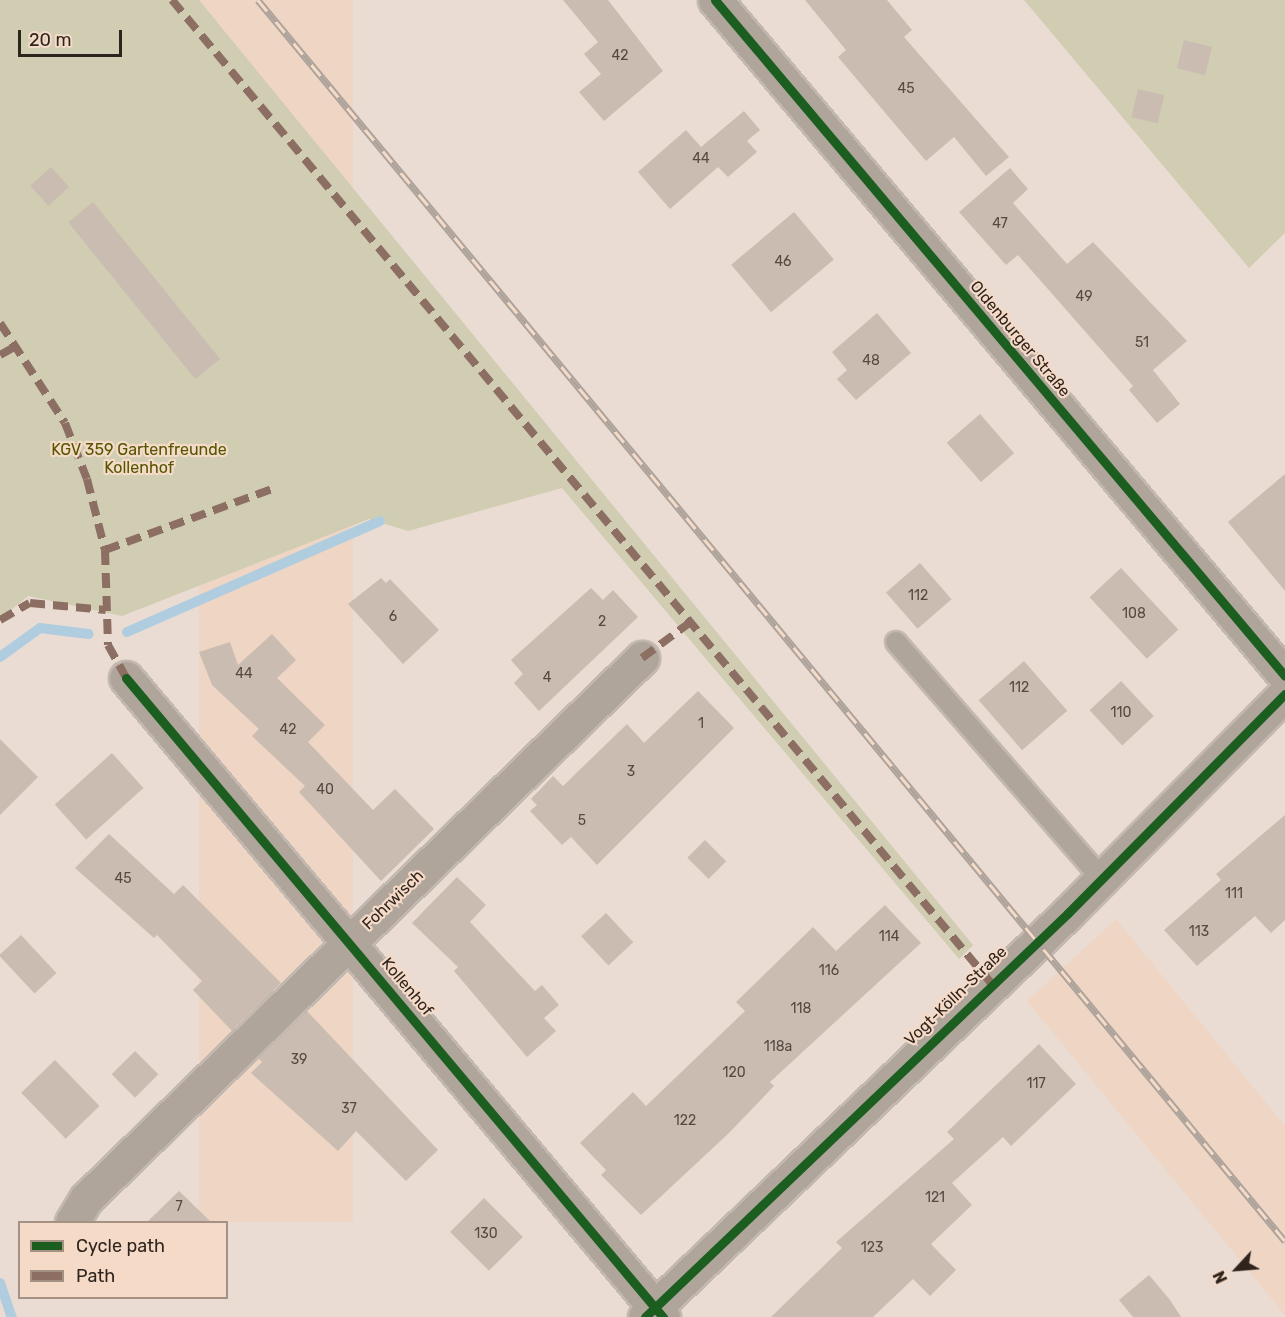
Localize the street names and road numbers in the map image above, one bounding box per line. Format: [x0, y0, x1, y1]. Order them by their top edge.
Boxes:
street label: Oldenburger Straße [966, 277, 1074, 401]
street label: Fohrwisch [358, 866, 428, 934]
street label: Vogt-Kölln-Straße [901, 942, 1011, 1050]
street label: Kollenhof [377, 954, 437, 1020]

